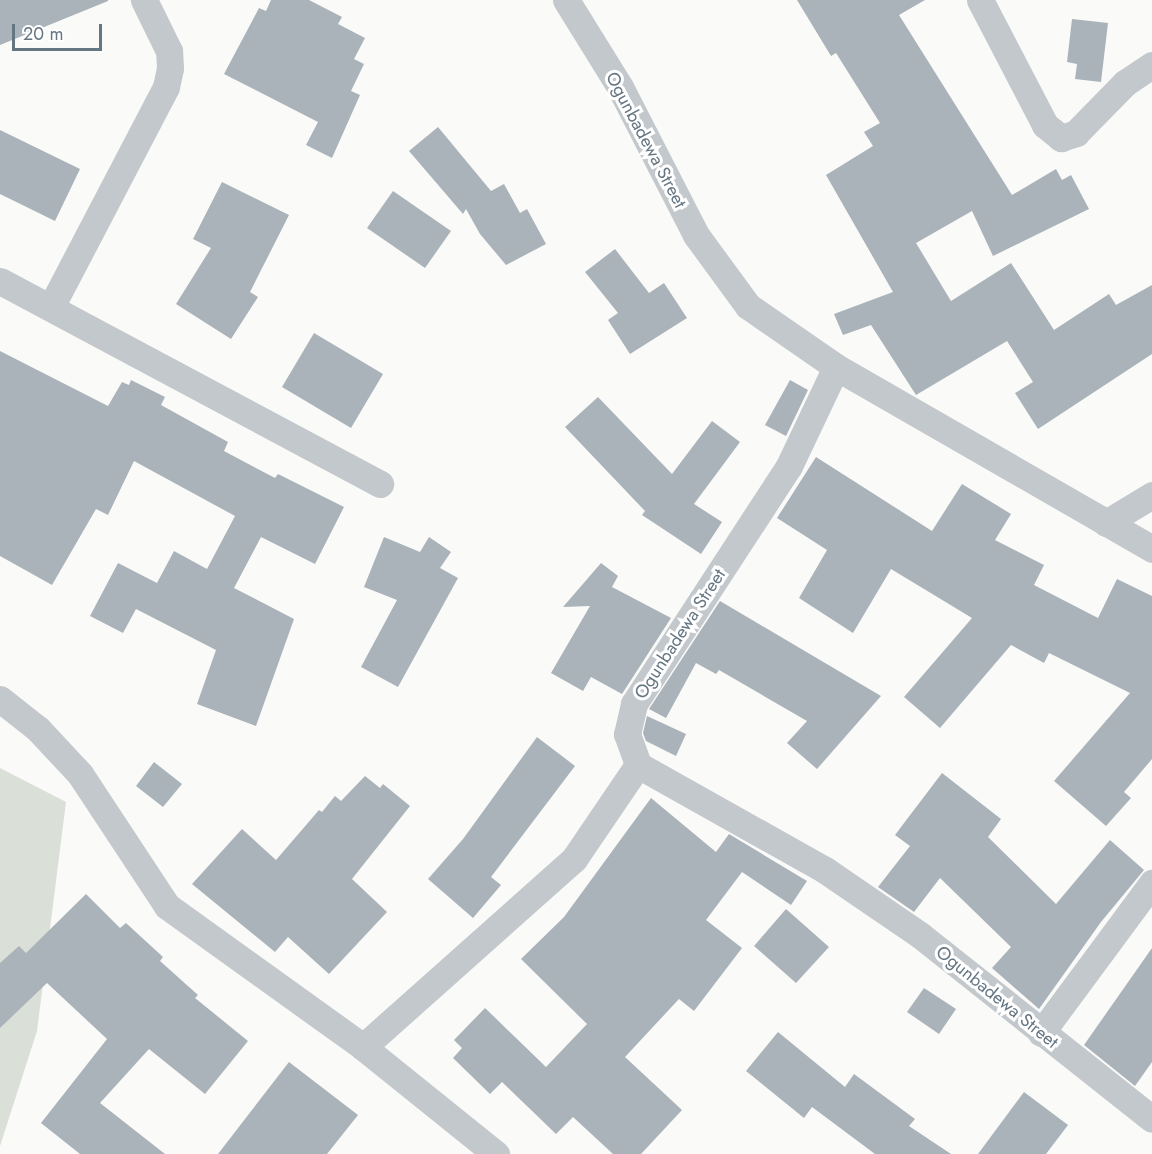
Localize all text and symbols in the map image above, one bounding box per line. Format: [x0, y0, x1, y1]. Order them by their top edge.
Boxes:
scale bar [15, 12, 105, 50]
text: 20 m [23, 21, 63, 47]
street label: Ogunbadewa Street [601, 68, 691, 212]
street label: Ogunbadewa Street [630, 565, 730, 703]
street label: Ogunbadewa Street [932, 941, 1062, 1053]

